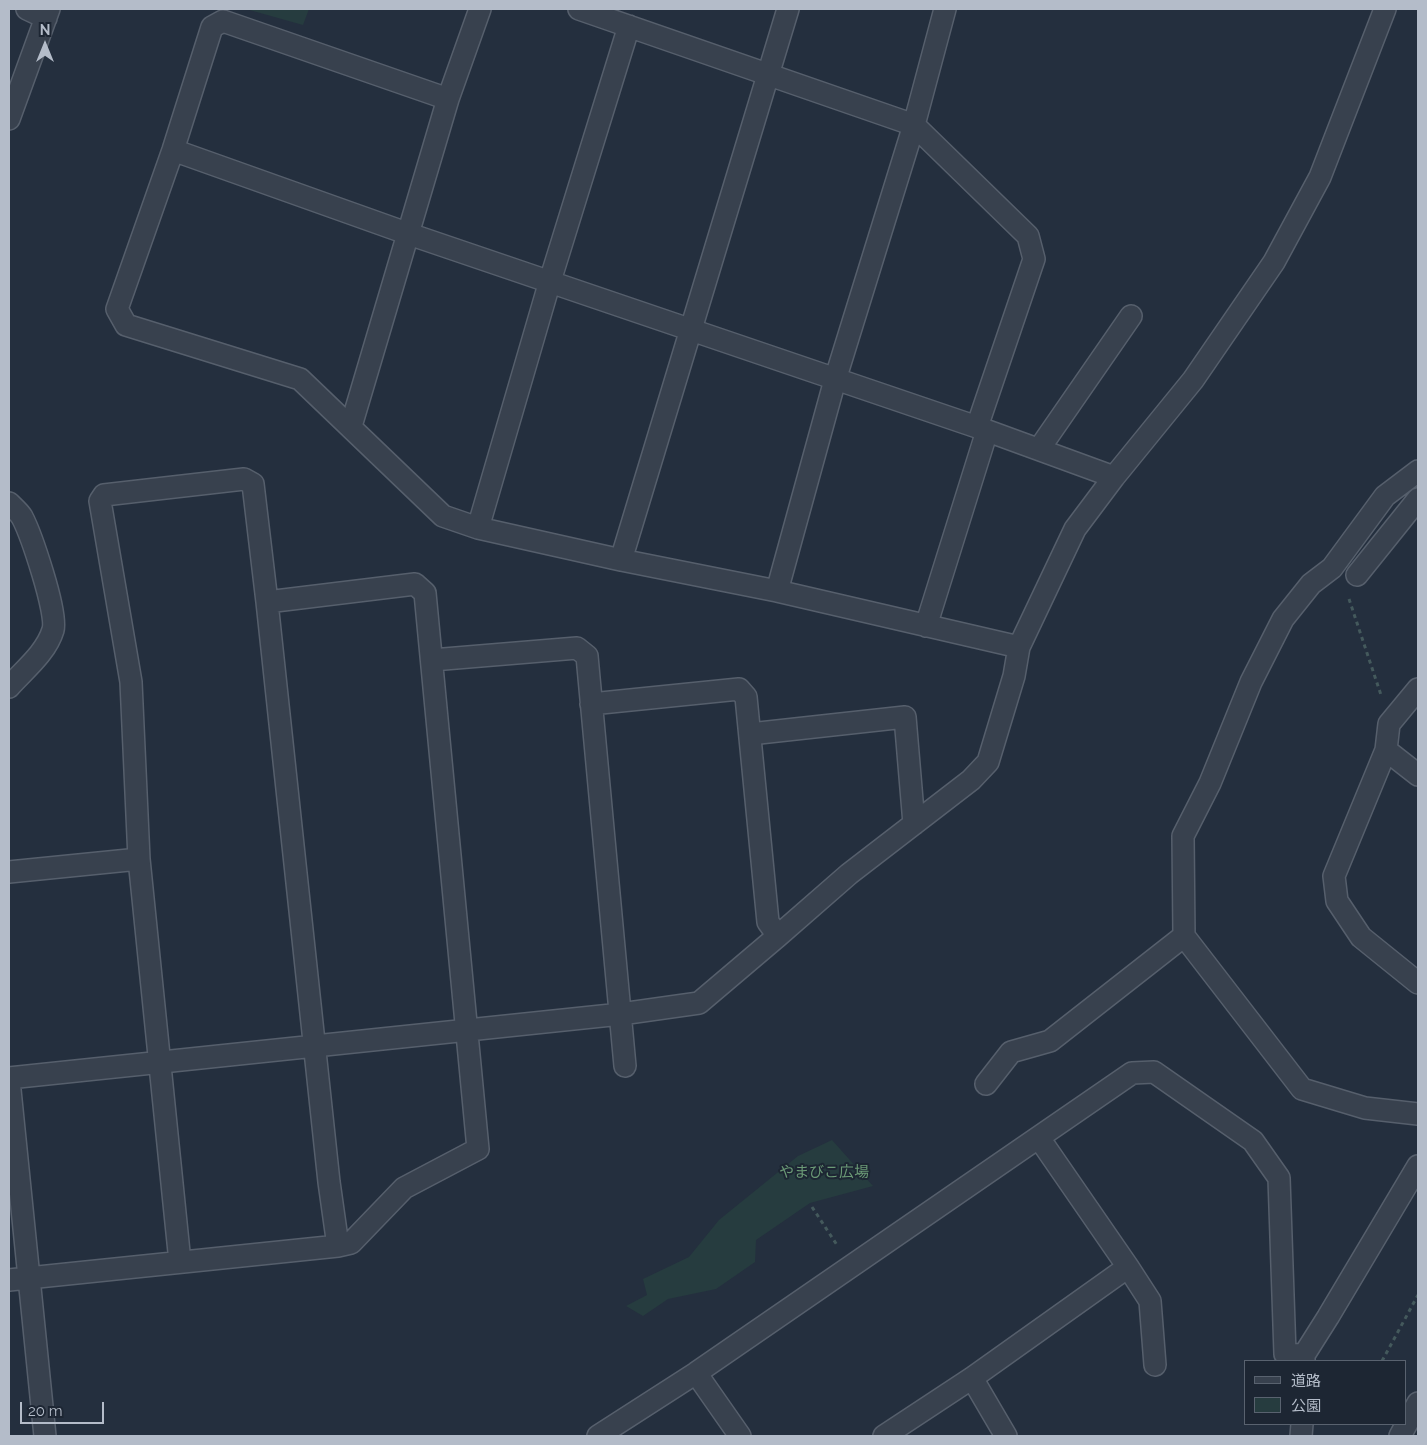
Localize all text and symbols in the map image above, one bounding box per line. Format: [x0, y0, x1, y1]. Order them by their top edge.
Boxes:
north arrow [20, 20, 70, 70]
text: N [40, 22, 50, 38]
park label: やまびこ広場 [779, 1163, 869, 1181]
legend [1244, 1360, 1407, 1425]
text: 道路 [1291, 1372, 1321, 1390]
scale bar [22, 1392, 106, 1424]
text: 公園 [1291, 1397, 1321, 1415]
text: 20 m [28, 1402, 63, 1420]

